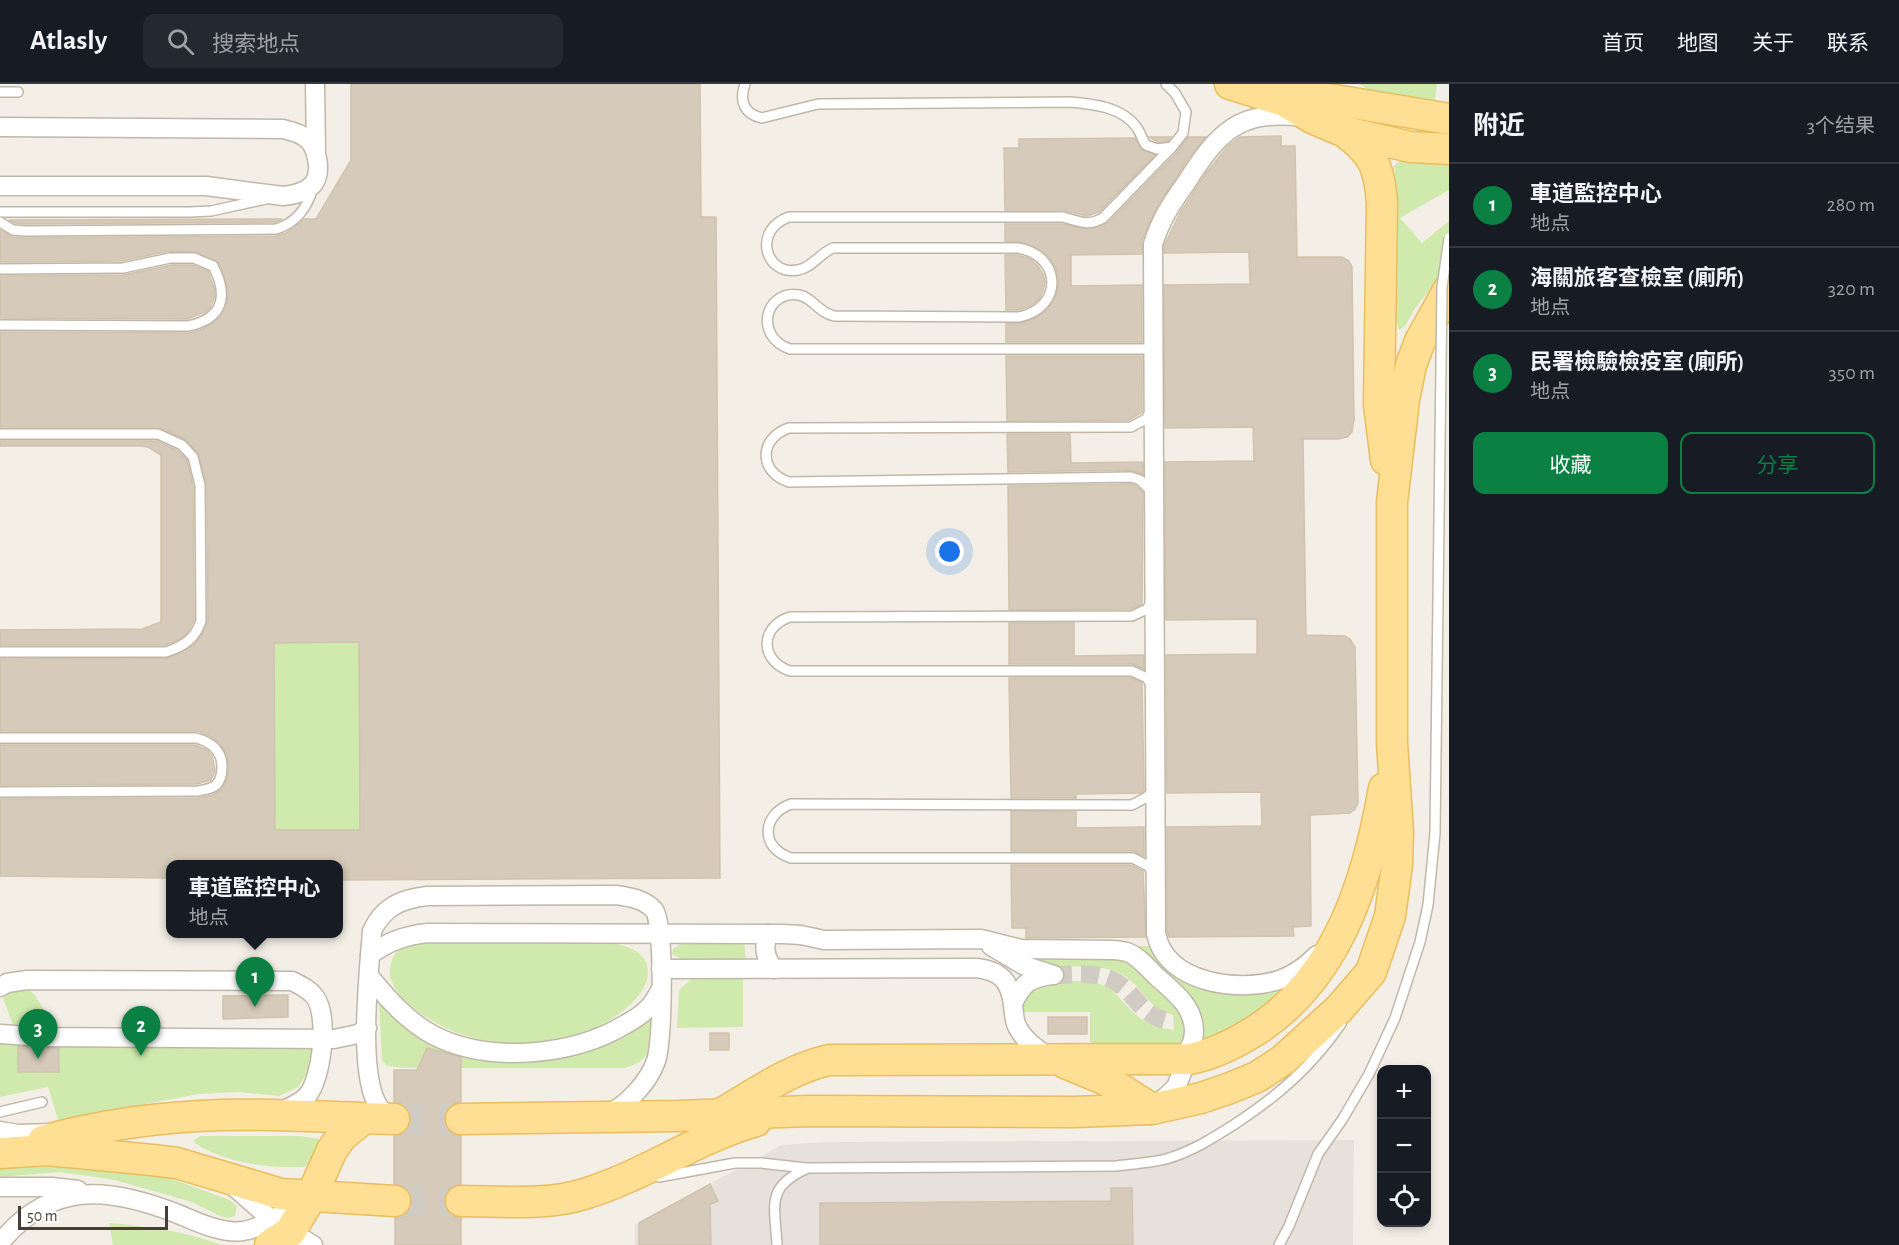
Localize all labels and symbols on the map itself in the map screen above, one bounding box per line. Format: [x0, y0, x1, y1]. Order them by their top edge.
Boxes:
your location [935, 537, 964, 566]
pin: 1 [236, 958, 274, 1007]
pin: 2 [122, 1006, 160, 1056]
pin: 3 [18, 1010, 57, 1059]
scale bar [18, 1203, 168, 1230]

